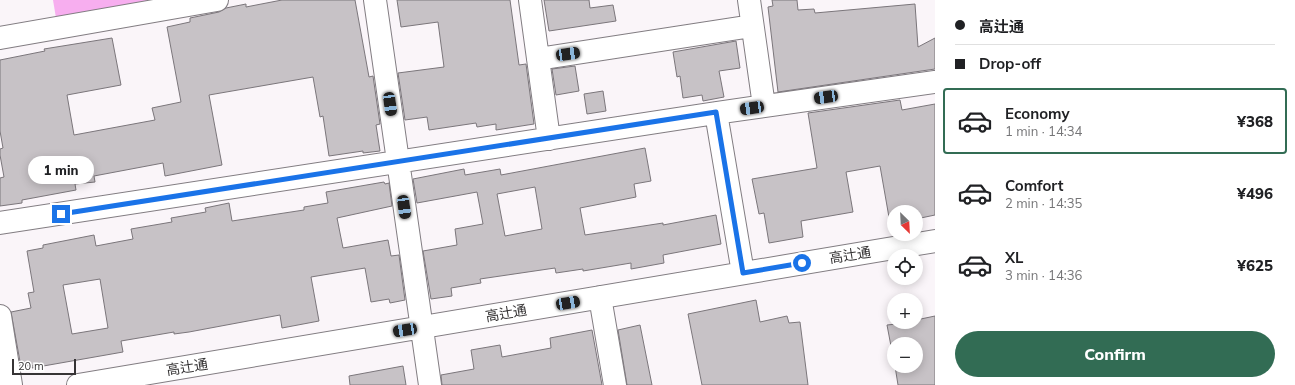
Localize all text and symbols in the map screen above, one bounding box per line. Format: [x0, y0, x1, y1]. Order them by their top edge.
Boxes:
text: 高辻通 [979, 17, 1024, 36]
car [555, 46, 581, 62]
text: Drop-off [979, 54, 1041, 73]
car [813, 89, 839, 105]
car [382, 91, 398, 117]
car [739, 100, 765, 116]
icon: car [957, 103, 993, 139]
text: Economy [1005, 104, 1070, 123]
text: ¥368 [1237, 112, 1273, 131]
text: 1 min · 14:34 [1005, 123, 1082, 139]
callout: 1 min [28, 156, 94, 184]
text: 1 min [44, 162, 78, 178]
icon: car [957, 175, 993, 211]
text: Comfort [1005, 176, 1063, 195]
text: ¥496 [1237, 184, 1273, 203]
car [396, 194, 412, 220]
text: 2 min · 14:35 [1005, 195, 1082, 211]
route end [52, 205, 70, 223]
north arrow [887, 205, 923, 241]
map controls [887, 205, 923, 373]
street label: 高辻通 [828, 243, 872, 267]
icon: car [957, 247, 993, 283]
text: XL [1005, 248, 1023, 267]
button: locate [887, 249, 923, 285]
route start [793, 254, 811, 272]
text: ¥625 [1237, 256, 1273, 275]
text: 3 min · 14:36 [1005, 267, 1082, 283]
button: + [887, 293, 923, 329]
car [555, 295, 581, 311]
street label: 高辻通 [484, 300, 528, 326]
car [392, 322, 418, 338]
button: Confirm [955, 331, 1275, 377]
button: − [887, 337, 923, 373]
street label: 高辻通 [165, 355, 209, 379]
scale bar [12, 357, 76, 376]
text: 20 m [18, 359, 44, 373]

